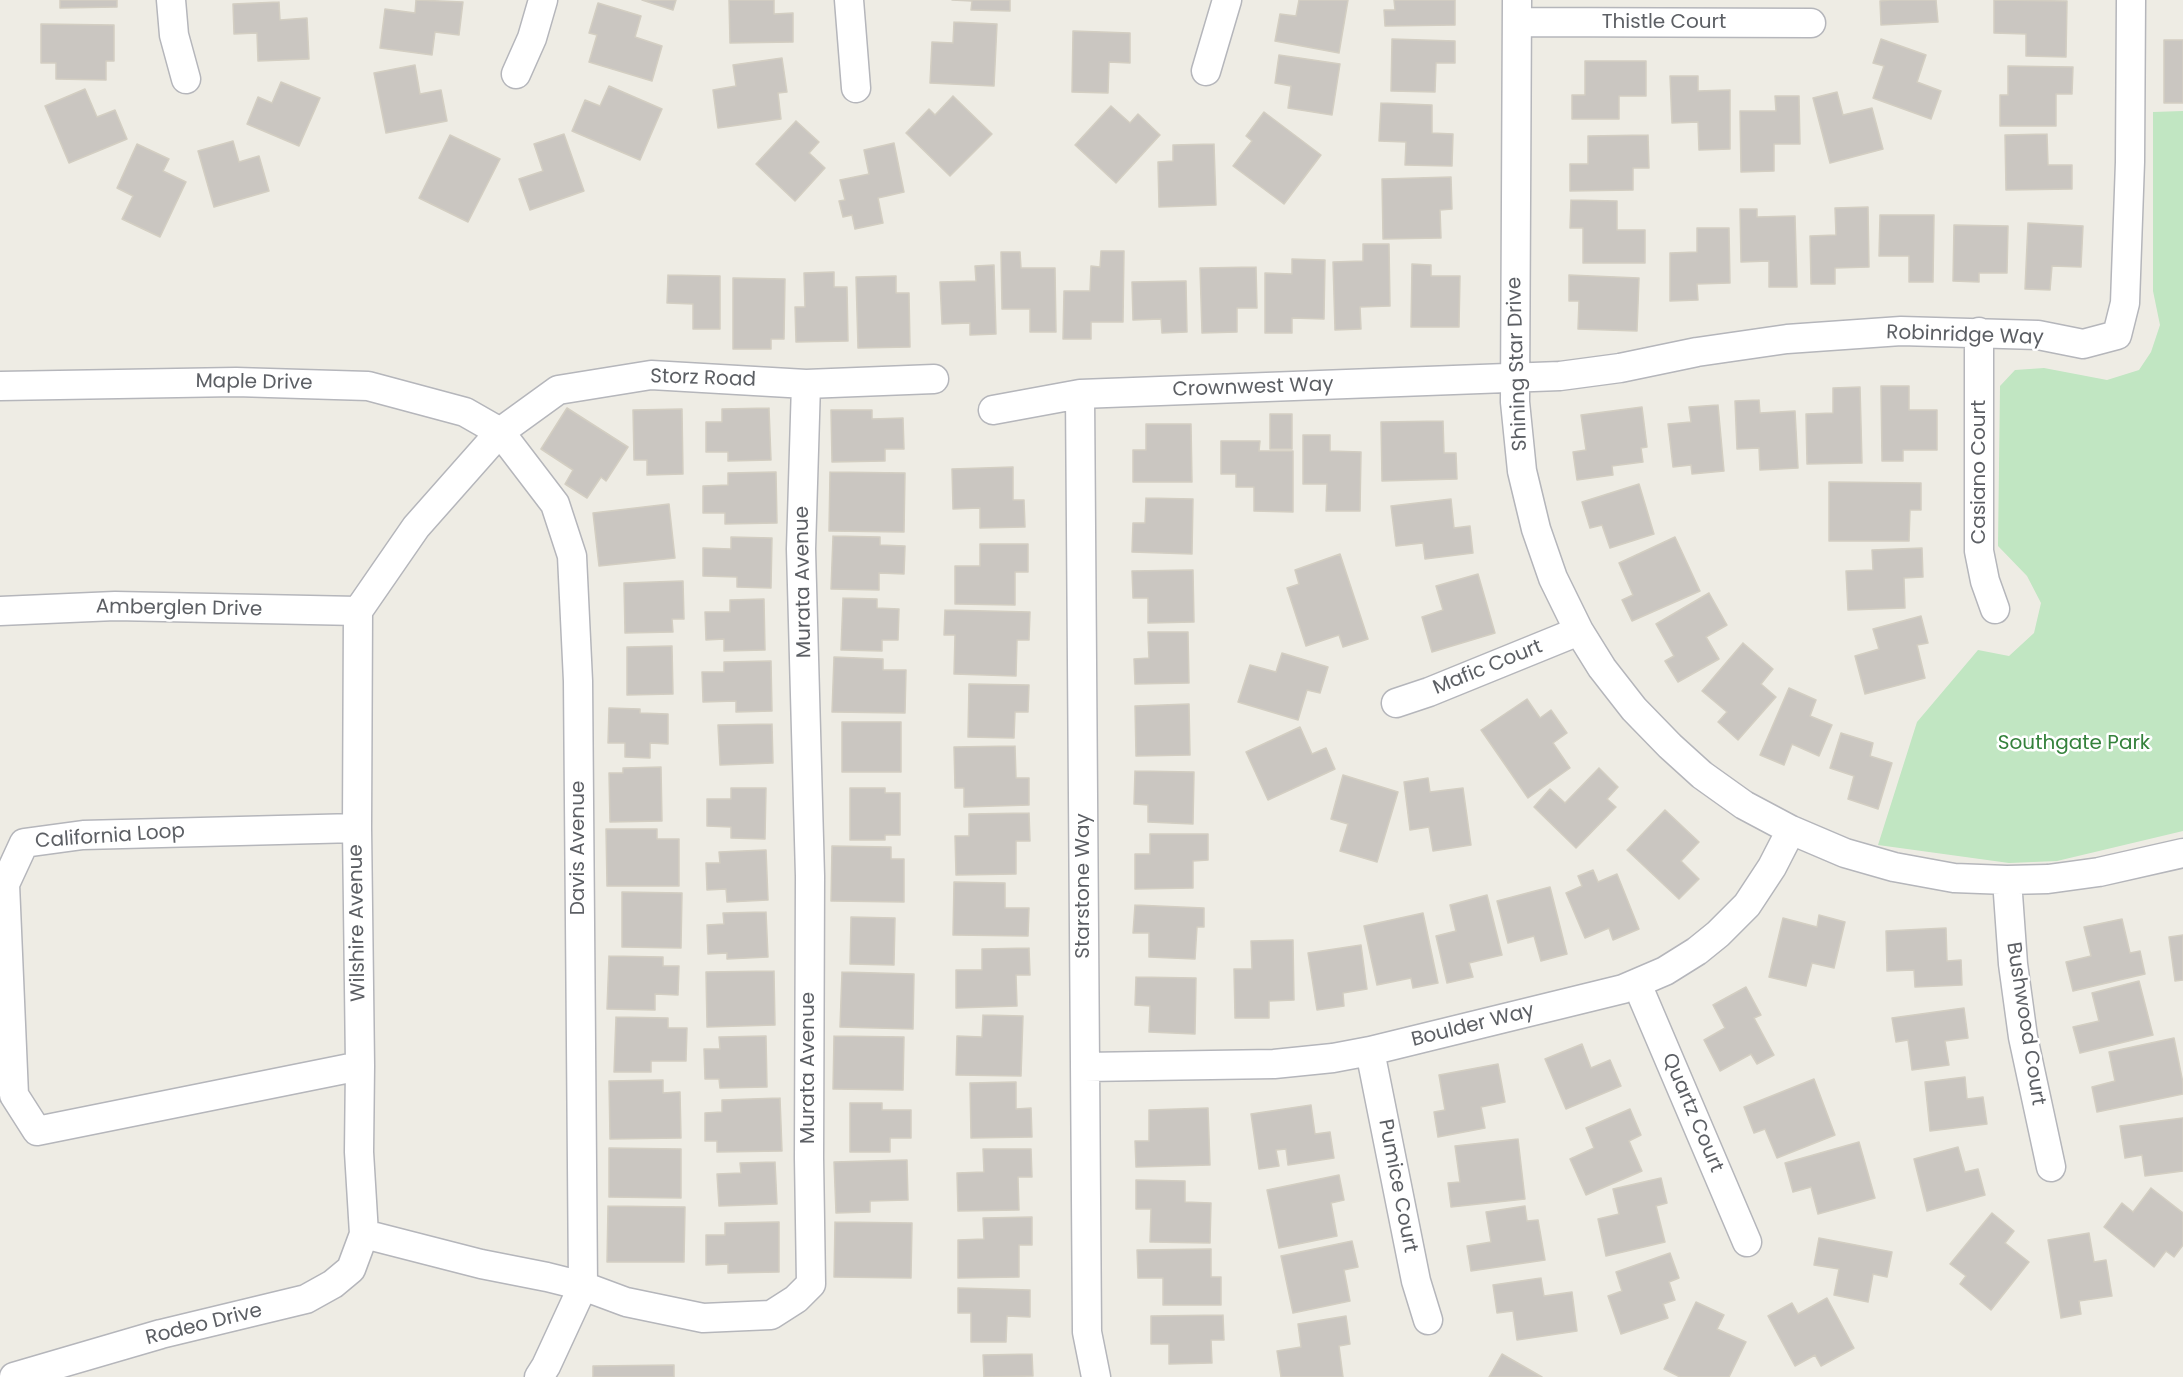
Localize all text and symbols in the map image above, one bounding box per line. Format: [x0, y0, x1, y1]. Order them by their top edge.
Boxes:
street label: Thistle Court [1602, 11, 1726, 35]
street label: Shining Star Drive [1503, 276, 1533, 452]
street label: Robinridge Way [1886, 321, 2044, 351]
street label: Storz Road [650, 365, 756, 393]
street label: Maple Drive [195, 370, 313, 396]
street label: Crownwest Way [1172, 373, 1334, 403]
street label: Casiano Court [1968, 400, 1992, 544]
street label: Murata Avenue [791, 506, 817, 658]
street label: Amberglen Drive [96, 596, 262, 622]
street label: Mafic Court [1430, 635, 1546, 701]
park label: Southgate Park [1998, 732, 2150, 756]
street label: Davis Avenue [567, 781, 591, 915]
street label: Starstone Way [1072, 813, 1096, 959]
street label: California Loop [34, 820, 186, 854]
street label: Wilshire Avenue [345, 844, 371, 1002]
street label: Bushwood Court [2000, 941, 2050, 1107]
street label: Murata Avenue [797, 992, 821, 1144]
street label: Boulder Way [1409, 999, 1537, 1053]
street label: Quartz Court [1656, 1050, 1728, 1176]
street label: Pumice Court [1372, 1117, 1422, 1255]
street label: Rodeo Drive [143, 1299, 265, 1351]

